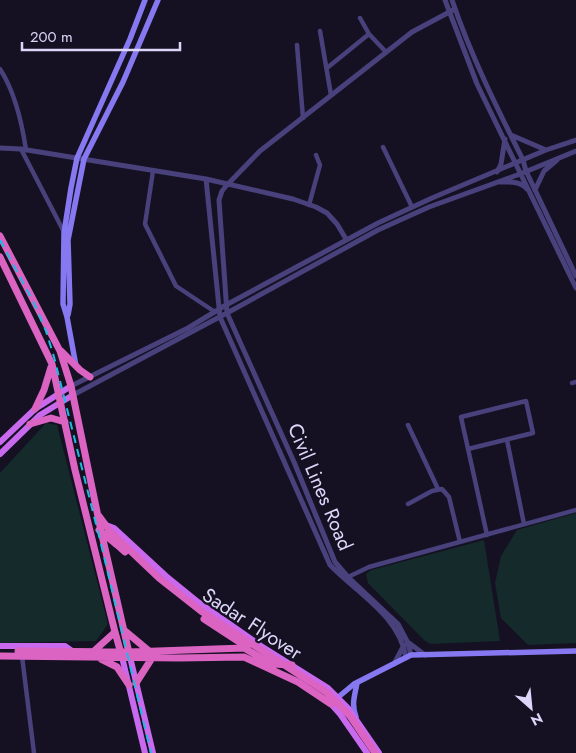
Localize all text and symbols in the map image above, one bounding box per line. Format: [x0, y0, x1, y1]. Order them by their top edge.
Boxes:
scale bar [22, 20, 180, 52]
text: 200 m [30, 26, 73, 48]
street label: Civil Lines Road [280, 419, 360, 555]
street label: Sadar Flyover [196, 581, 308, 667]
north arrow [506, 683, 556, 733]
text: N [527, 708, 546, 731]

